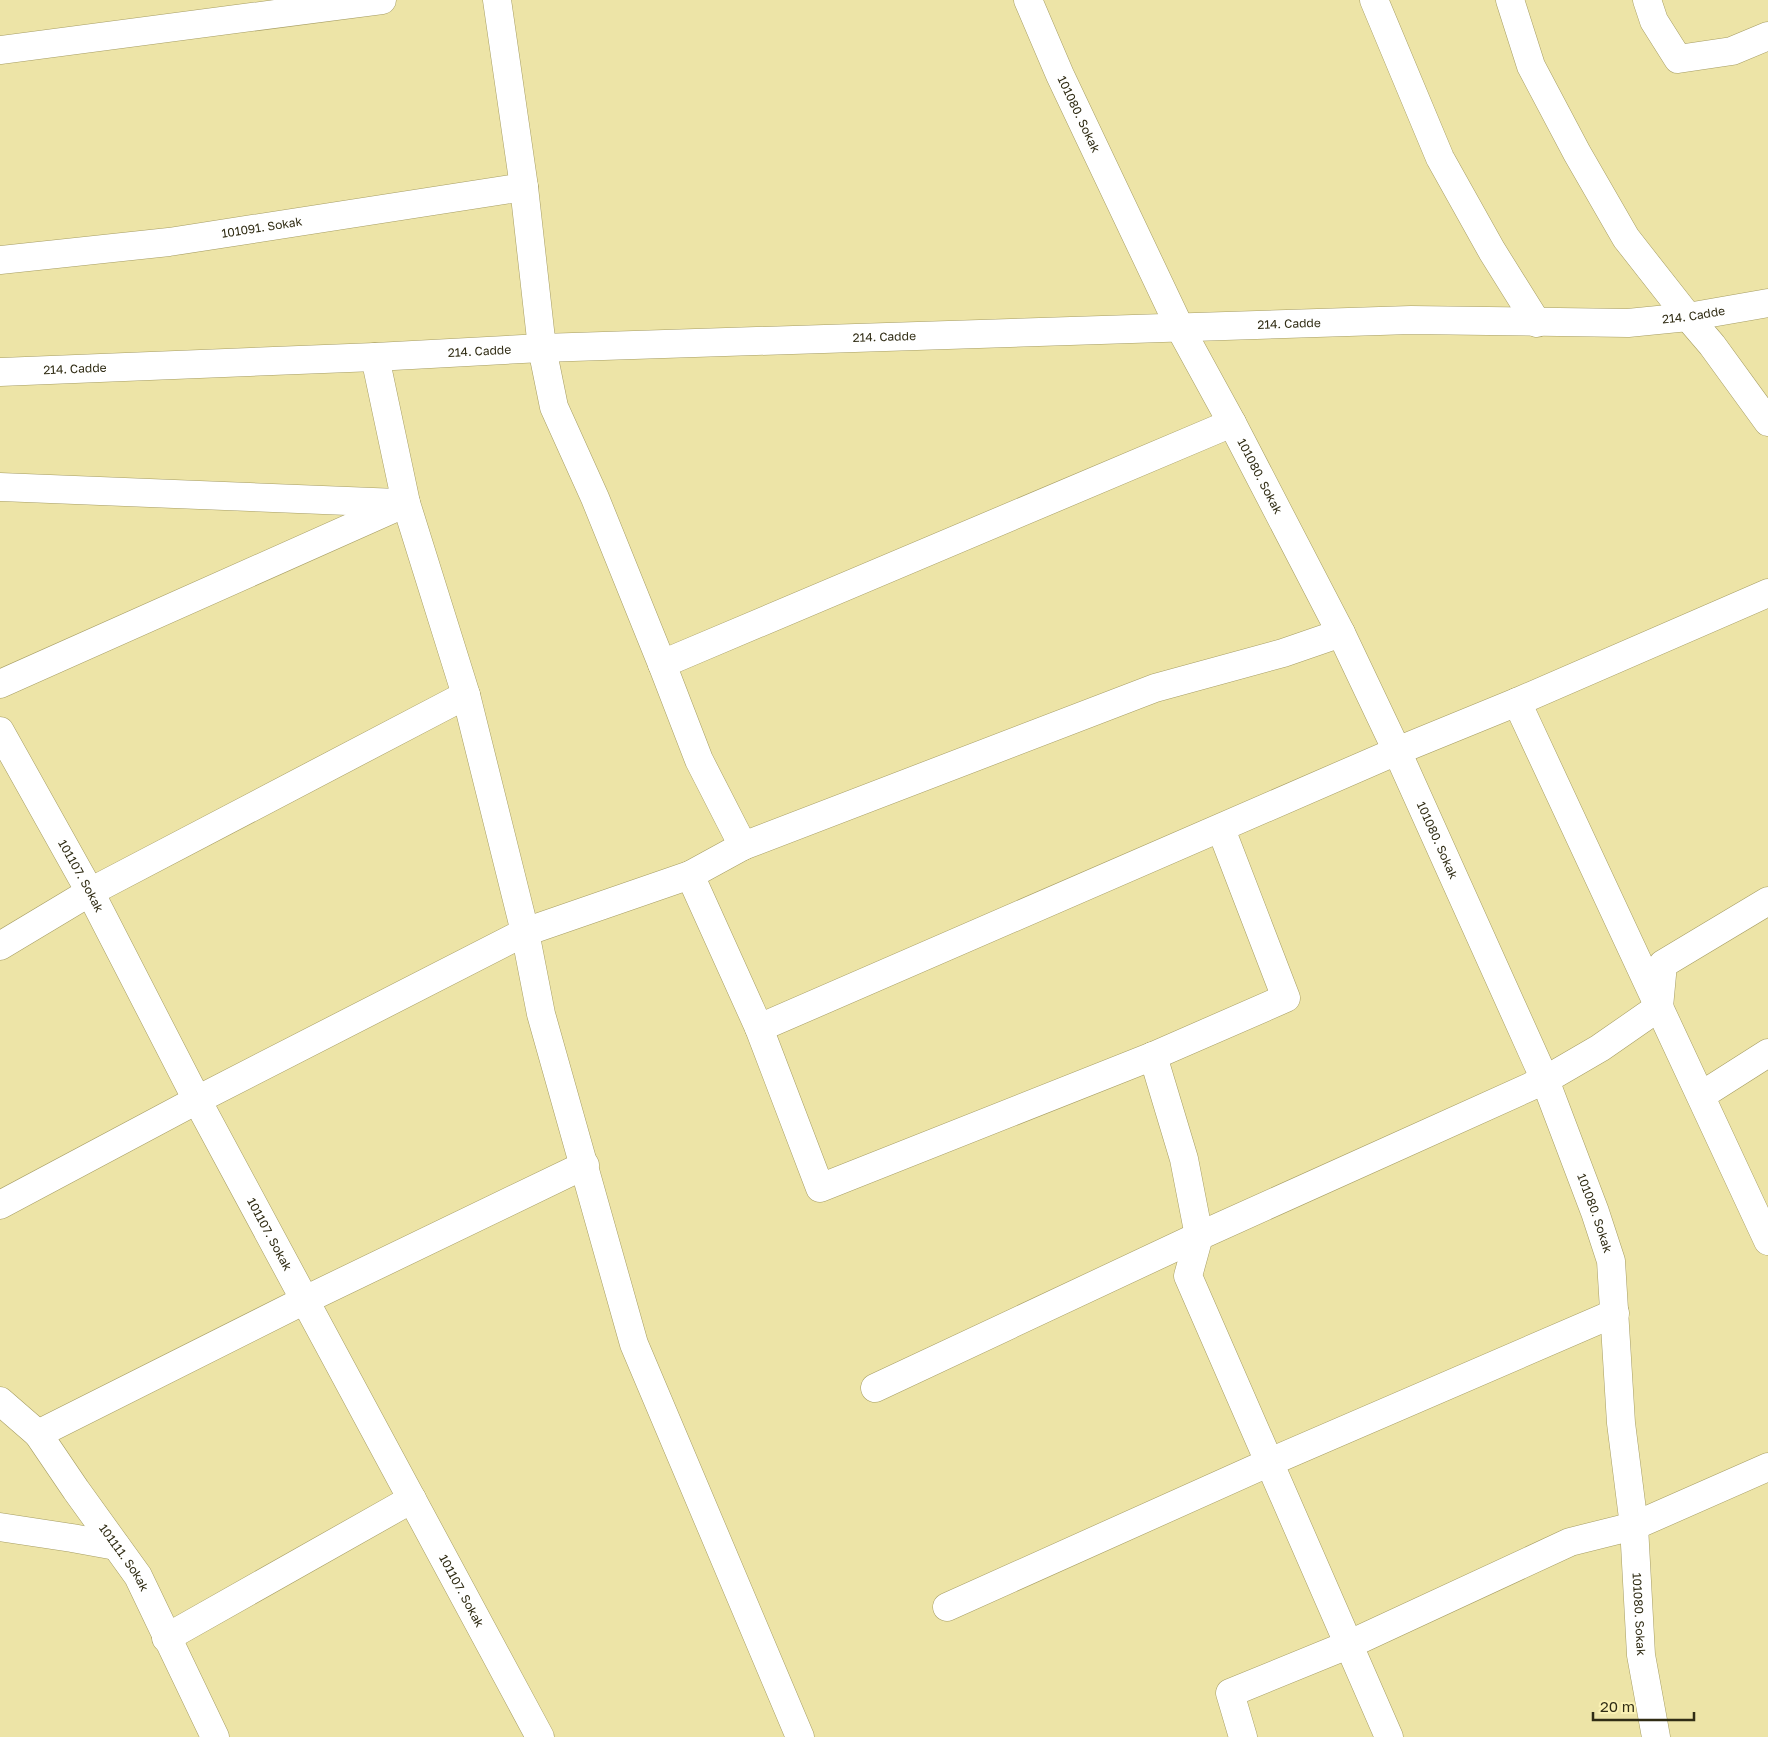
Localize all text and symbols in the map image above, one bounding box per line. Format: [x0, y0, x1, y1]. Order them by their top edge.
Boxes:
street label: 101080. Sokak [1054, 73, 1104, 155]
street label: 101091. Sokak [220, 213, 303, 241]
street label: 214. Cadde [1661, 303, 1726, 327]
street label: 214. Cadde [1257, 315, 1321, 332]
street label: 214. Cadde [852, 328, 916, 345]
street label: 214. Cadde [447, 342, 512, 360]
street label: 214. Cadde [43, 360, 107, 377]
street label: 101080. Sokak [1234, 436, 1286, 517]
street label: 101080. Sokak [1414, 799, 1462, 881]
street label: 101107. Sokak [55, 837, 107, 915]
street label: 101080. Sokak [1574, 1171, 1616, 1255]
street label: 101107. Sokak [244, 1195, 296, 1273]
street label: 101111. Sokak [96, 1521, 152, 1594]
street label: 101107. Sokak [436, 1552, 488, 1630]
street label: 101080. Sokak [1630, 1572, 1649, 1656]
scale bar [1593, 1690, 1694, 1722]
text: 20 m [1600, 1697, 1635, 1715]

